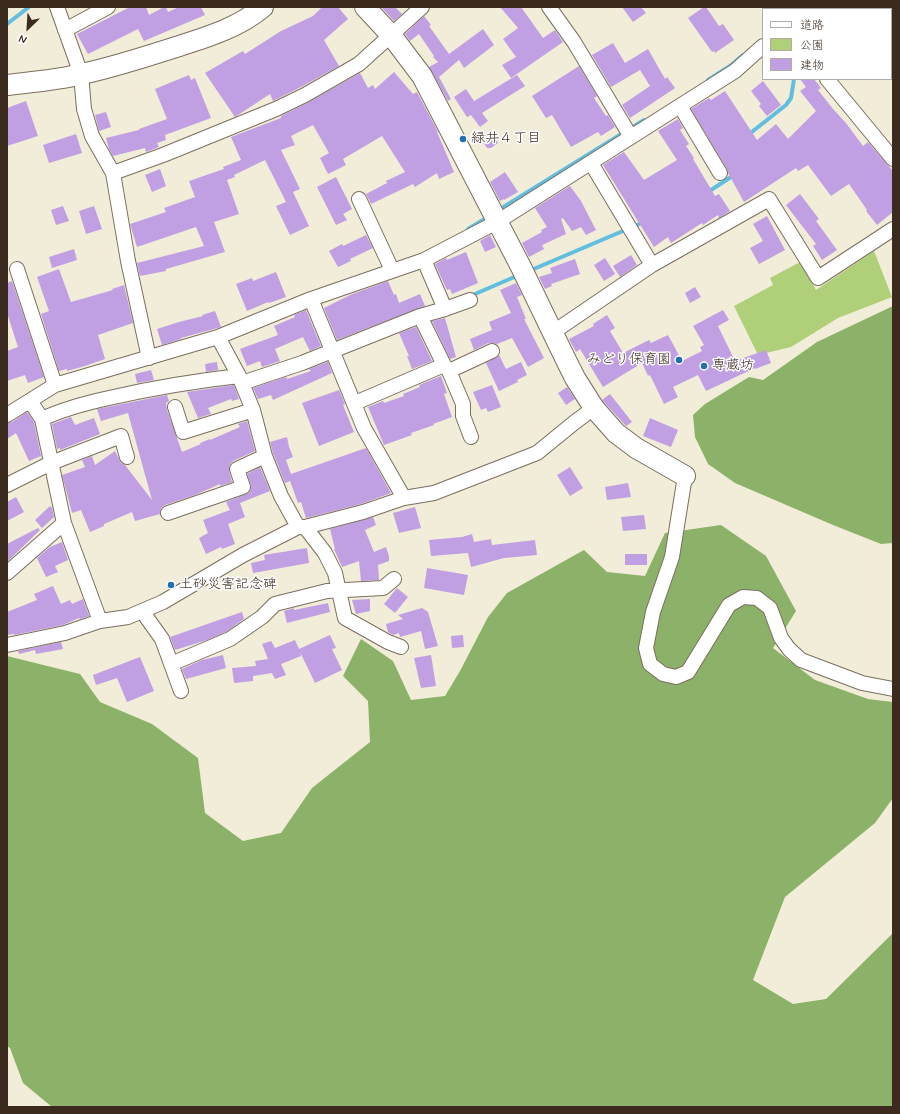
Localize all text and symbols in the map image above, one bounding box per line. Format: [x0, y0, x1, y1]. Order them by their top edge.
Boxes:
north arrow [8, 8, 48, 48]
legend [762, 8, 892, 80]
text: 道路 [800, 18, 824, 34]
text: N [17, 31, 29, 47]
text: 公園 [800, 38, 824, 54]
text: 建物 [800, 58, 824, 74]
place label: 緑井４丁目 [471, 131, 541, 147]
marker: 緑井４丁目 [458, 134, 468, 144]
place label: みどり保育園 [587, 352, 671, 368]
marker: みどり保育園 [674, 355, 684, 365]
place label: 専蔵坊 [712, 358, 754, 374]
marker: 専蔵坊 [699, 361, 709, 371]
place label: 土砂災害記念碑 [179, 577, 277, 593]
marker: 土砂災害記念碑 [166, 580, 176, 590]

